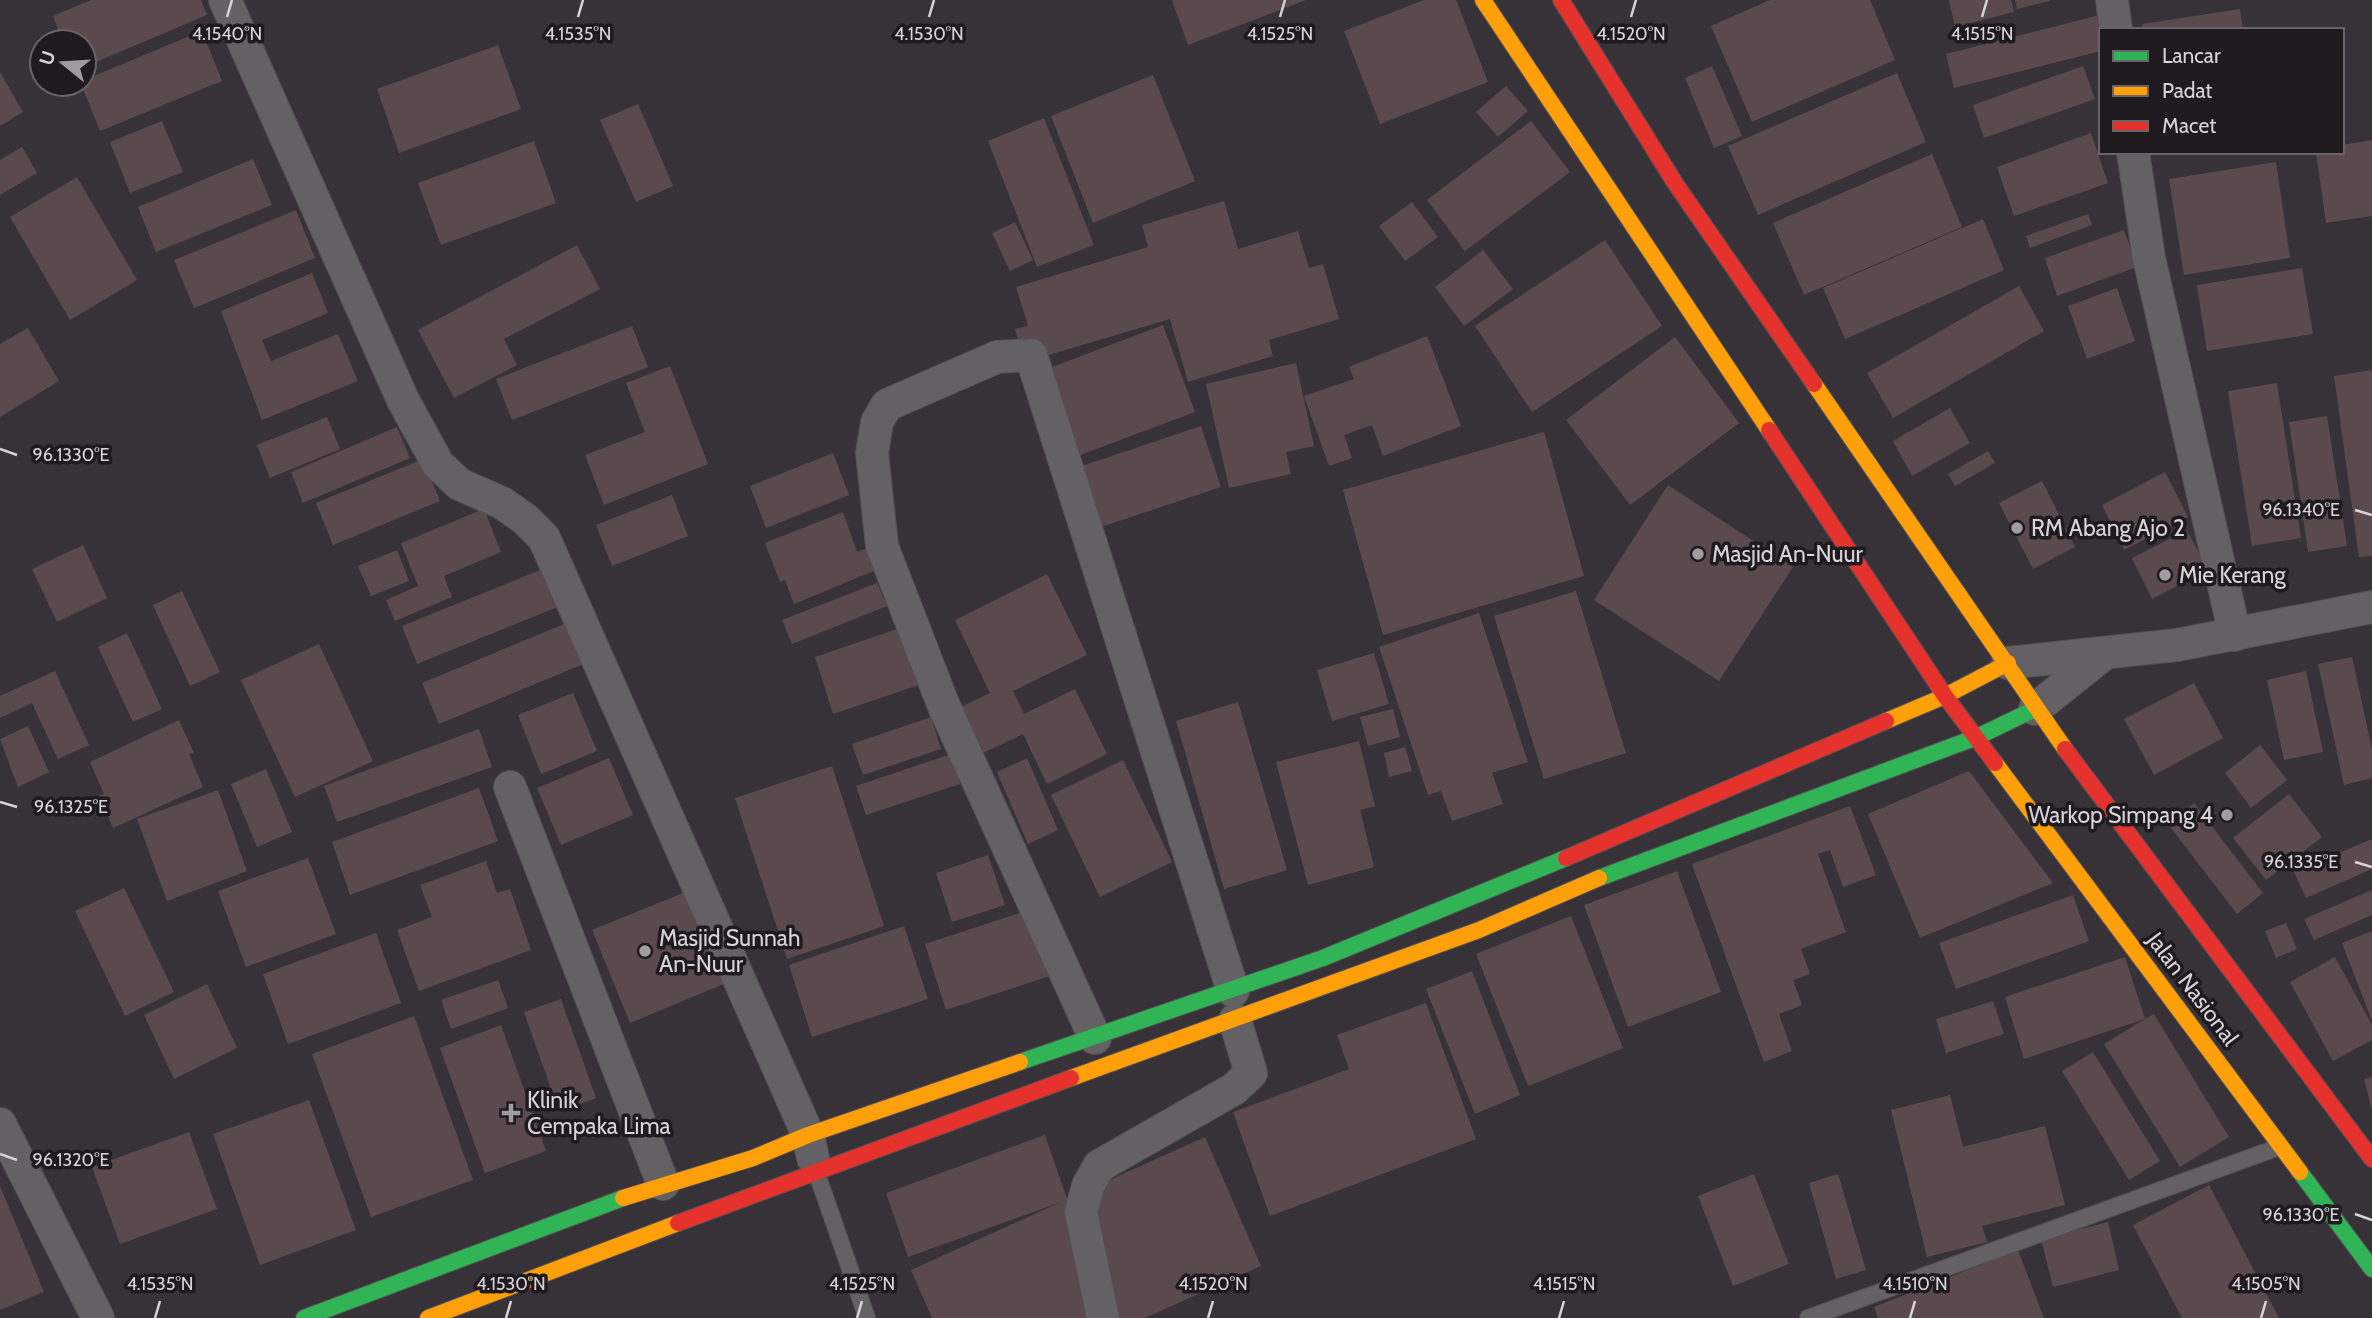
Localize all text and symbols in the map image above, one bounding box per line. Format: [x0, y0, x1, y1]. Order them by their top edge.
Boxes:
text: 4.1540°N [192, 23, 262, 45]
text: 4.1535°N [545, 23, 611, 45]
text: 4.1530°N [894, 23, 964, 45]
text: 4.1525°N [1247, 23, 1313, 45]
text: 4.1520°N [1596, 23, 1666, 45]
text: 4.1515°N [1951, 23, 2013, 45]
north arrow [28, 28, 98, 98]
legend [2099, 28, 2344, 154]
text: Lancar [2162, 43, 2221, 68]
text: U [34, 48, 60, 68]
text: Padat [2162, 78, 2212, 103]
text: Macet [2162, 113, 2216, 138]
text: 96.1330°E [32, 444, 110, 466]
text: 96.1340°E [2262, 499, 2340, 521]
place label: RM Abang Ajo 2 [2031, 514, 2185, 542]
marker: RM Abang Ajo 2 [2009, 520, 2025, 536]
place label: Masjid An-Nuur [1712, 540, 1864, 568]
marker: Masjid An-Nuur [1690, 546, 1706, 562]
place label: Mie Kerang [2179, 561, 2286, 589]
marker: Mie Kerang [2157, 567, 2173, 583]
text: 96.1325°E [34, 796, 108, 818]
place label: Warkop Simpang 4 [2028, 801, 2213, 829]
marker: Warkop Simpang 4 [2219, 807, 2235, 823]
text: 96.1335°E [2264, 851, 2338, 873]
place label: Masjid Sunnah An-Nuur [659, 924, 800, 978]
street label: Jalan Nasional [2141, 926, 2245, 1052]
marker: Masjid Sunnah An-Nuur [637, 943, 653, 959]
place label: Klinik Cempaka Lima [527, 1086, 671, 1140]
marker: Klinik Cempaka Lima [501, 1103, 521, 1123]
text: 96.1320°E [33, 1149, 109, 1171]
text: 96.1330°E [2262, 1204, 2340, 1226]
text: 4.1535°N [127, 1273, 193, 1295]
text: 4.1530°N [476, 1273, 546, 1295]
text: 4.1525°N [829, 1273, 895, 1295]
text: 4.1520°N [1178, 1273, 1248, 1295]
text: 4.1515°N [1533, 1273, 1595, 1295]
text: 4.1510°N [1882, 1273, 1948, 1295]
text: 4.1505°N [2231, 1273, 2301, 1295]

